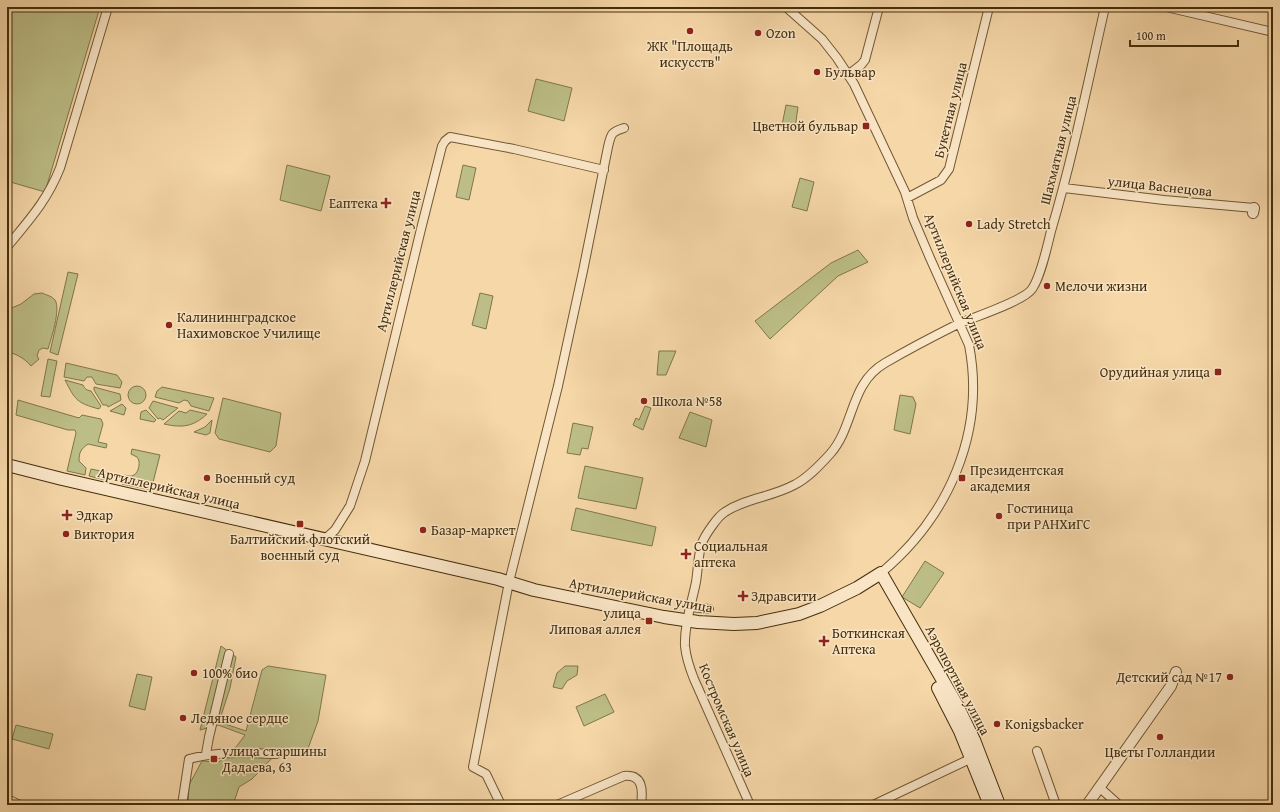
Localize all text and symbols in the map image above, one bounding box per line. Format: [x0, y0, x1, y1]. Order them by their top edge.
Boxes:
scale bar [1130, 22, 1238, 48]
place label: Ozon [766, 23, 796, 43]
marker: ЖК "Площадь искусств" [685, 26, 695, 36]
text: 100 m [1136, 27, 1166, 44]
marker: Ozon [753, 28, 763, 38]
place label: ЖК "Площадь искусств" [646, 36, 733, 72]
street label: Букетная улица [928, 59, 972, 160]
place label: Бульвар [825, 62, 876, 82]
marker: Бульвар [812, 67, 822, 77]
street label: Шахматная улица [1035, 93, 1081, 207]
place label: Цветной бульвар [752, 116, 858, 136]
marker: Цветной бульвар [861, 121, 871, 131]
street label: улица Васнецова [1106, 170, 1214, 201]
street label: Артиллерийская улица [371, 188, 425, 334]
place label: Еаптека [329, 193, 378, 213]
marker: Еаптека [381, 198, 391, 208]
street label: Артиллерийская улица [919, 210, 993, 352]
place label: Lady Stretch [977, 214, 1051, 234]
marker: Lady Stretch [964, 219, 974, 229]
place label: Мелочи жизни [1055, 276, 1147, 296]
marker: Мелочи жизни [1042, 281, 1052, 291]
place label: Калининнградское Нахимовское Училище [177, 307, 321, 343]
marker: Калининнградское Нахимовское Училище [164, 320, 174, 330]
place label: Орудийная улица [1100, 362, 1210, 382]
marker: Орудийная улица [1213, 367, 1223, 377]
place label: Школа №58 [652, 391, 723, 411]
marker: Школа №58 [639, 396, 649, 406]
place label: Президентская академия [970, 460, 1064, 496]
street label: Артиллерийская улица [96, 462, 242, 514]
place label: Военный суд [215, 468, 295, 488]
marker: Военный суд [202, 473, 212, 483]
marker: Президентская академия [957, 473, 967, 483]
place label: Гостиница при РАНХиГС [1007, 498, 1091, 534]
place label: Эдкар [76, 505, 114, 525]
marker: Эдкар [61, 509, 73, 521]
marker: Гостиница при РАНХиГС [994, 511, 1004, 521]
marker: Балтийский флотский военный суд [295, 519, 305, 529]
place label: Базар-маркет [431, 520, 516, 540]
place label: Виктория [74, 524, 134, 544]
marker: Базар-маркет [418, 525, 428, 535]
marker: Виктория [61, 529, 71, 539]
place label: Балтийский флотский военный суд [230, 529, 370, 565]
place label: Социальная аптека [694, 536, 768, 572]
marker: Социальная аптека [681, 549, 691, 559]
street label: Артиллерийская улица [568, 573, 715, 618]
place label: Здравсити [751, 586, 817, 606]
marker: Здравсити [738, 591, 748, 601]
place label: улица Липовая аллея [549, 603, 641, 639]
marker: улица Липовая аллея [644, 616, 654, 626]
street label: Аэропортная улица [921, 622, 996, 739]
place label: Боткинская Аптека [832, 623, 905, 659]
marker: Боткинская Аптека [819, 636, 829, 646]
street label: Костромская улица [694, 660, 760, 780]
place label: 100% био [202, 663, 258, 683]
place label: Детский сад №17 [1115, 667, 1222, 687]
marker: 100% био [189, 668, 199, 678]
marker: Детский сад №17 [1225, 672, 1235, 682]
place label: Ледяное сердце [191, 708, 289, 728]
marker: Ледяное сердце [178, 713, 188, 723]
place label: Konigsbacker [1005, 714, 1084, 734]
marker: Konigsbacker [992, 719, 1002, 729]
marker: Цветы Голландии [1155, 732, 1165, 742]
place label: улица старшины Дадаева, 63 [221, 741, 327, 777]
place label: Цветы Голландии [1105, 742, 1215, 762]
marker: улица старшины Дадаева, 63 [209, 754, 219, 764]

